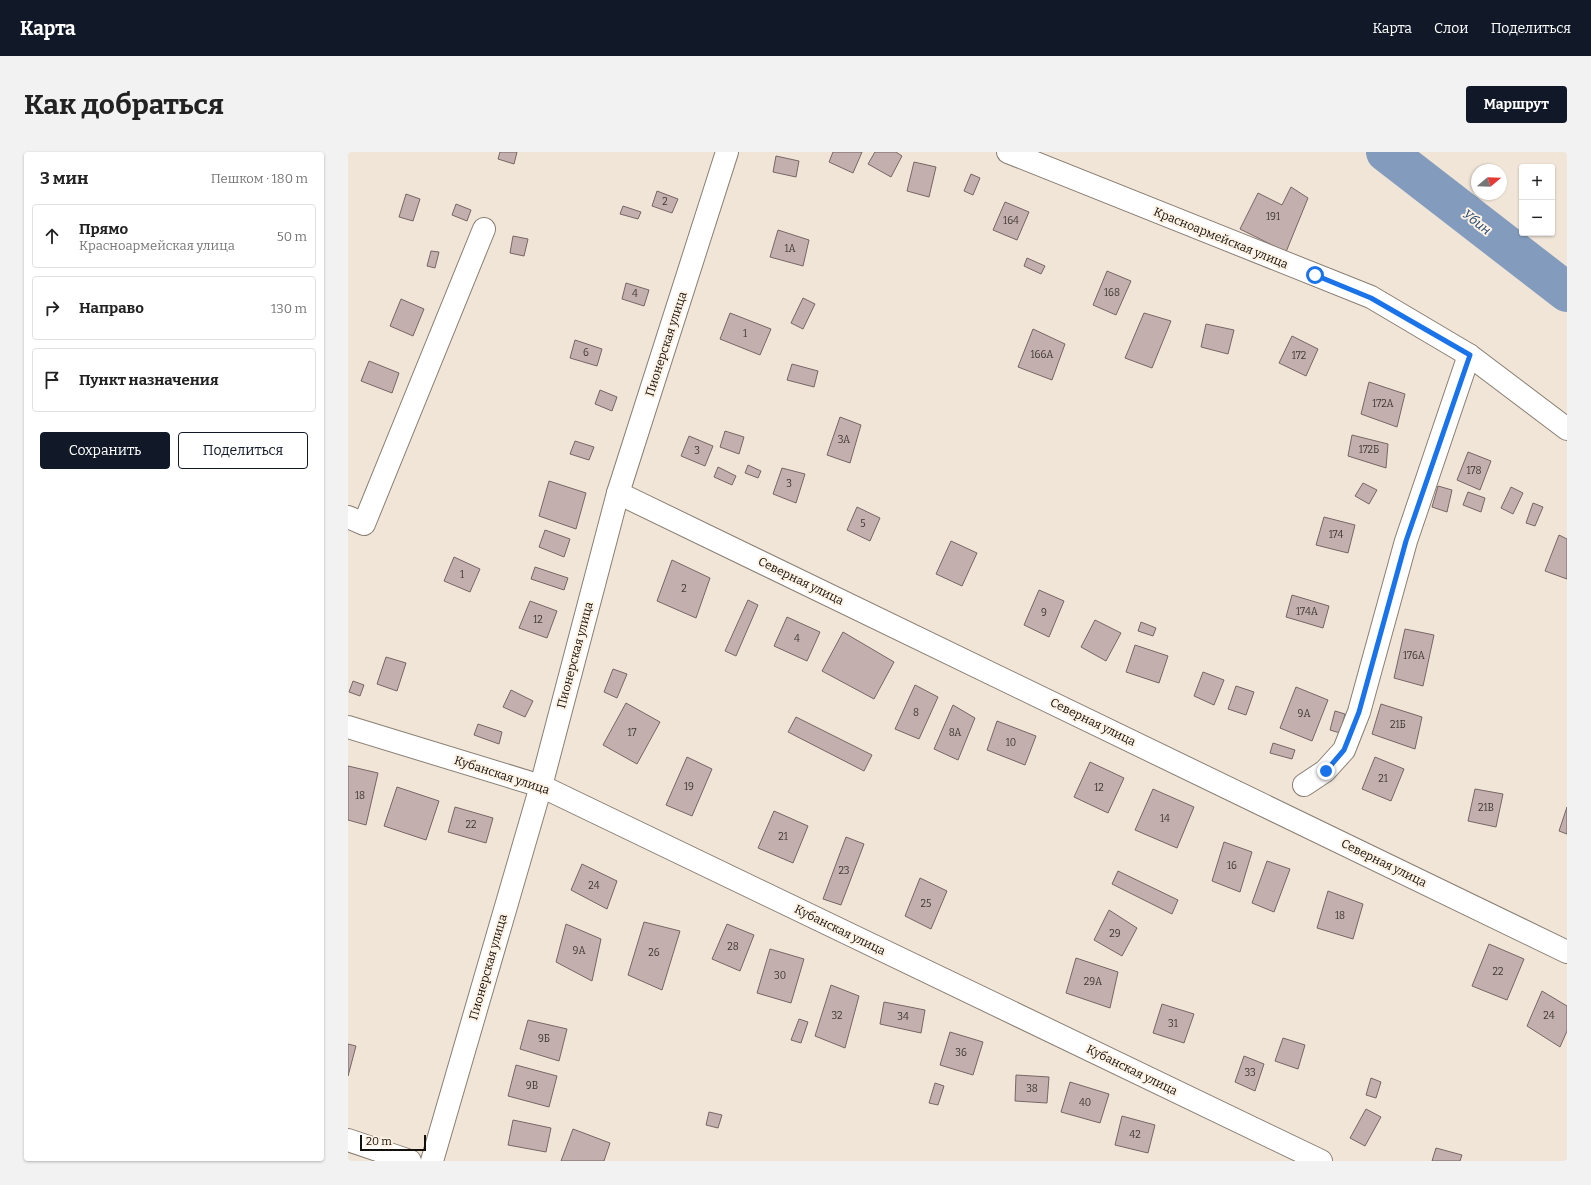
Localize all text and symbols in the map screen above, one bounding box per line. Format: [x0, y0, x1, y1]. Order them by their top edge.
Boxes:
text: Карта [20, 17, 76, 40]
text: Карта [1372, 20, 1412, 37]
text: Слои [1434, 20, 1469, 37]
text: Поделиться [1491, 20, 1571, 37]
button: Маршрут [1466, 86, 1567, 123]
text: Как добраться [24, 88, 224, 121]
north arrow [1471, 164, 1507, 200]
map controls [1519, 164, 1555, 236]
button: + [1519, 164, 1555, 200]
text: 3 мин [40, 168, 88, 189]
text: Пешком · 180 m [211, 171, 308, 186]
house number: 2 [662, 196, 668, 208]
button: − [1519, 200, 1555, 236]
street label: Красноармейская улица [1152, 205, 1291, 272]
water label: Убин [1460, 206, 1494, 238]
house number: 191 [1266, 211, 1280, 223]
house number: 164 [1003, 215, 1019, 227]
text: Прямо [79, 220, 128, 238]
icon: ahead [41, 225, 63, 247]
text: 50 m [277, 229, 307, 244]
text: Красноармейская улица [79, 238, 235, 253]
house number: 1А [784, 243, 796, 255]
route start [1306, 266, 1324, 284]
house number: 168 [1104, 287, 1120, 299]
house number: 4 [632, 288, 638, 300]
street label: Пионерская улица [642, 289, 690, 398]
icon: right [41, 297, 63, 319]
text: Направо [79, 299, 144, 317]
text: 130 m [271, 301, 307, 316]
house number: 1 [743, 328, 747, 340]
house number: 6 [583, 347, 589, 359]
house number: 166А [1031, 349, 1054, 361]
house number: 172 [1292, 350, 1306, 362]
icon: arrive [41, 369, 63, 391]
text: Пункт назначения [79, 371, 219, 389]
house number: 172А [1372, 398, 1395, 410]
button: Сохранить [40, 432, 170, 469]
button: Поделиться [178, 432, 308, 469]
house number: 3А [838, 434, 851, 446]
house number: 172Б [1359, 444, 1379, 456]
house number: 3 [694, 445, 700, 457]
house number: 178 [1467, 465, 1481, 477]
house number: 3 [786, 478, 792, 490]
house number: 5 [860, 518, 866, 530]
house number: 174 [1329, 529, 1344, 541]
street label: Северная улица [756, 554, 846, 608]
house number: 1 [460, 569, 464, 581]
house number: 2 [681, 583, 687, 595]
street label: Пионерская улица [554, 600, 596, 710]
house number: 174А [1296, 606, 1319, 618]
house number: 9 [1041, 607, 1047, 619]
house number: 12 [533, 614, 543, 626]
house number: 4 [794, 633, 800, 645]
house number: 176А [1403, 650, 1426, 662]
street label: Северная улица [1048, 695, 1138, 749]
house number: 8 [913, 707, 919, 719]
house number: 9А [1298, 708, 1311, 720]
house number: 21Б [1390, 719, 1406, 731]
house number: 17 [628, 727, 636, 739]
house number: 8А [949, 727, 962, 739]
house number: 10 [1006, 737, 1016, 749]
street label: Кубанская улица [453, 753, 552, 797]
route end [1317, 762, 1335, 780]
house number: 21 [1378, 773, 1388, 785]
house number: 19 [684, 781, 694, 793]
house number: 12 [1094, 782, 1104, 794]
house number: 18 [355, 790, 365, 802]
house number: 21В [1478, 802, 1494, 814]
house number: 14 [1160, 813, 1170, 825]
house number: 22 [466, 819, 476, 831]
house number: 21 [778, 831, 788, 843]
street label: Северная улица [1339, 836, 1429, 890]
house number: 16 [1227, 860, 1237, 872]
house number: 23 [838, 865, 850, 877]
house number: 24 [588, 880, 600, 892]
house number: 25 [921, 898, 931, 910]
street label: Кубанская улица [792, 902, 888, 958]
house number: 18 [1335, 910, 1345, 922]
street label: Пионерская улица [466, 912, 510, 1022]
house number: 29 [1109, 928, 1121, 940]
house number: 28 [727, 941, 739, 953]
house number: 9А [573, 945, 586, 957]
house number: 26 [648, 947, 660, 959]
house number: 22 [1493, 966, 1503, 978]
house number: 30 [774, 970, 786, 982]
house number: 29А [1084, 976, 1103, 988]
house number: 32 [831, 1010, 843, 1022]
house number: 24 [1543, 1010, 1555, 1022]
house number: 34 [897, 1011, 909, 1023]
house number: 31 [1168, 1018, 1178, 1030]
house number: 9Б [538, 1033, 550, 1045]
street label: Кубанская улица [1084, 1042, 1180, 1098]
house number: 36 [955, 1047, 967, 1059]
house number: 33 [1244, 1067, 1256, 1079]
house number: 9В [526, 1080, 538, 1092]
house number: 38 [1026, 1083, 1038, 1095]
house number: 40 [1079, 1097, 1091, 1109]
house number: 42 [1129, 1129, 1141, 1141]
scale bar [360, 1133, 426, 1152]
text: 20 m [366, 1135, 392, 1148]

